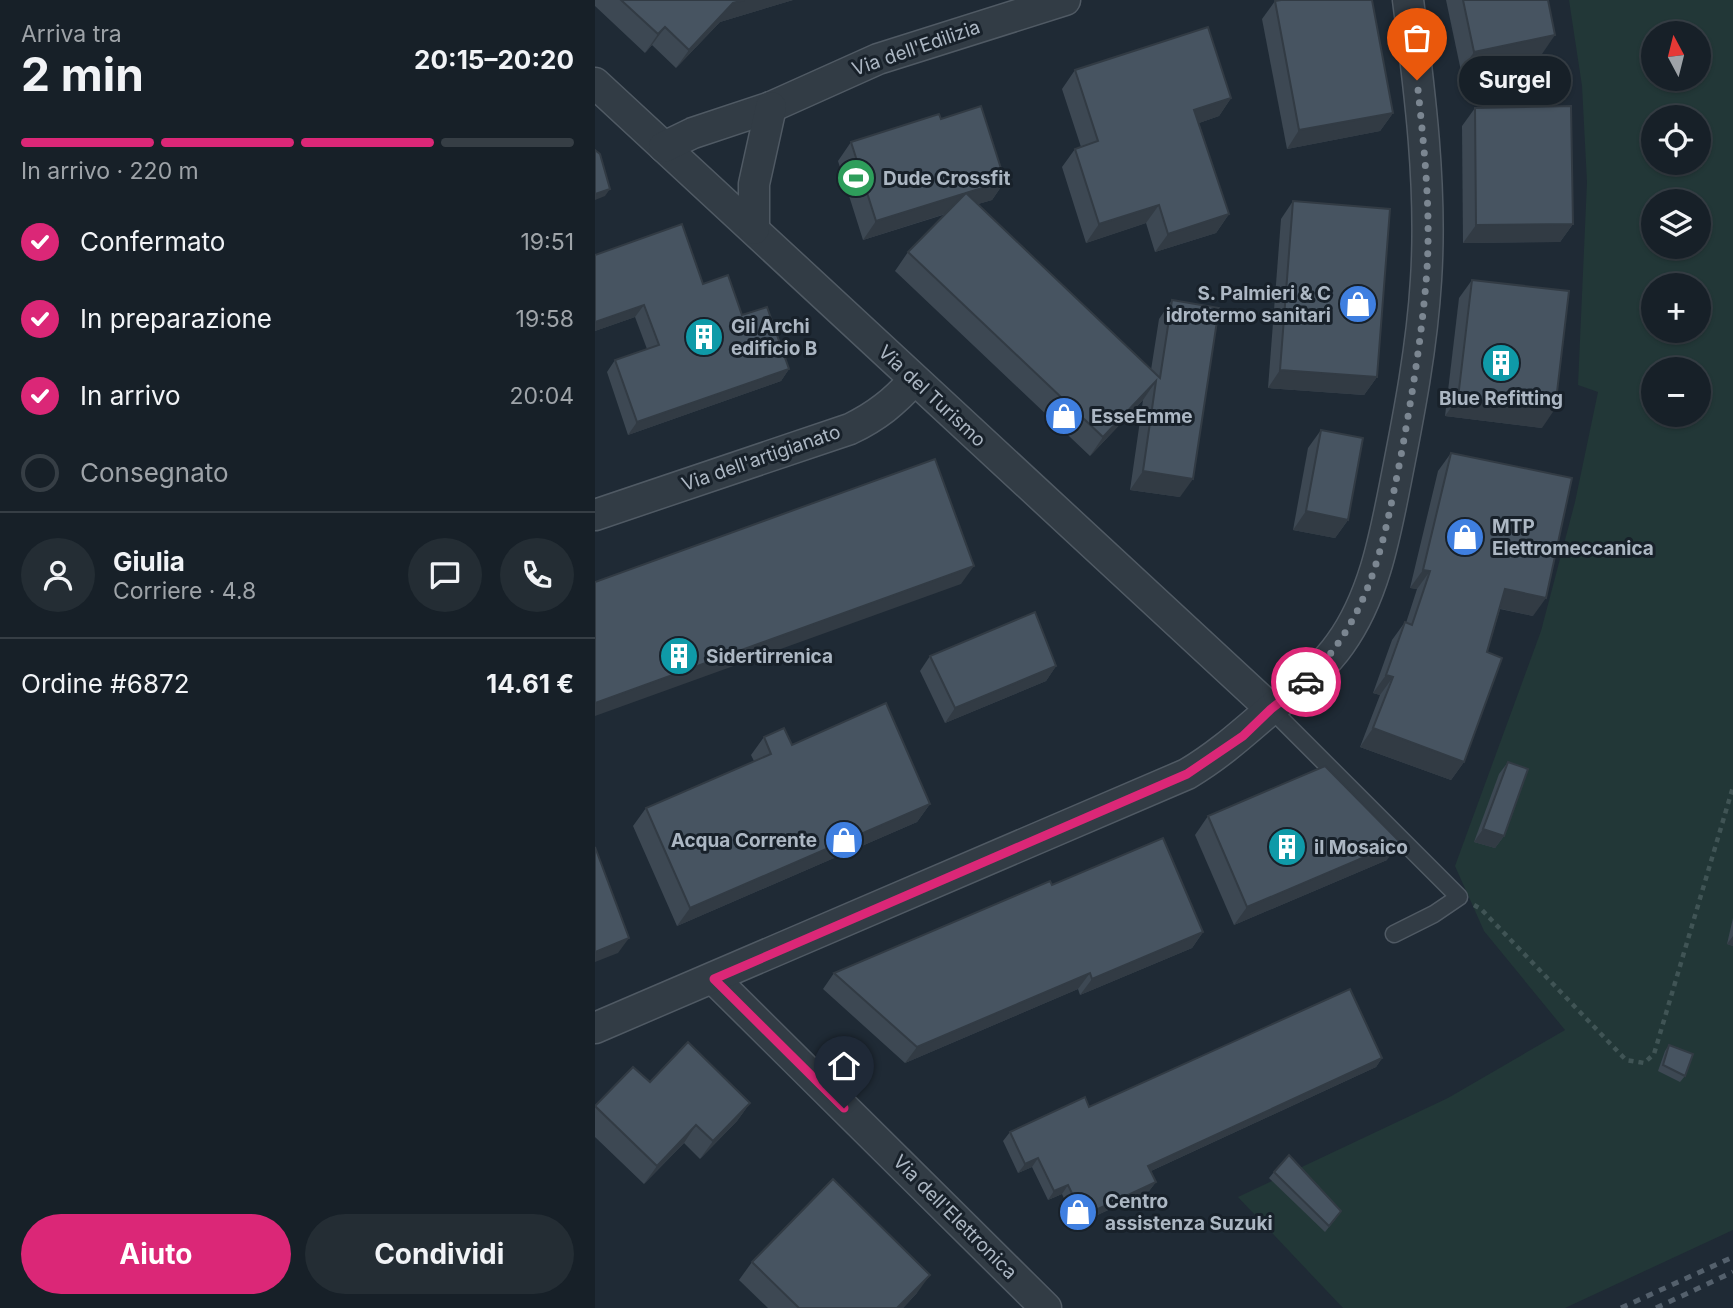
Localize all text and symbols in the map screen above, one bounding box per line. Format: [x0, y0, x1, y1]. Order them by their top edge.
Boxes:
pin [1387, 8, 1447, 80]
street label: Via dell'Edilizia [849, 15, 983, 81]
icon: bag [1398, 19, 1436, 57]
text: Arriva tra [21, 20, 122, 48]
north arrow [1641, 21, 1711, 91]
map controls [1641, 21, 1711, 427]
text: 20:15–20:20 [414, 44, 574, 75]
text: 2 min [21, 46, 144, 102]
callout: Surgel [1459, 56, 1571, 104]
text: Surgel [1479, 66, 1551, 94]
button: locate [1641, 105, 1711, 175]
text: In arrivo · 220 m [21, 157, 199, 185]
sports icon: Dude Crossfit [835, 157, 877, 199]
place label: Dude Crossfit [883, 167, 1010, 190]
button: layers [1641, 189, 1711, 259]
icon: check [21, 223, 59, 261]
text: Confermato [80, 226, 225, 257]
text: 19:51 [520, 228, 574, 256]
button: + [1641, 273, 1711, 343]
place label: S. Palmieri & C idrotermo sanitari [1166, 282, 1331, 327]
shop icon: S. Palmieri & C idrotermo sanitari [1337, 283, 1379, 325]
icon: check [21, 300, 59, 338]
text: In preparazione [80, 303, 272, 334]
text: 19:58 [516, 305, 574, 333]
place label: Gli Archi edificio B [731, 315, 817, 360]
building icon: Gli Archi edificio B [683, 316, 725, 358]
street label: Via del Turismo [873, 340, 991, 452]
building icon: Blue Refitting [1480, 342, 1522, 384]
button: − [1641, 357, 1711, 427]
icon: check [21, 377, 59, 415]
text: In arrivo [80, 380, 181, 411]
text: 20:04 [509, 382, 574, 410]
place label: Blue Refitting [1439, 387, 1563, 410]
shop icon: EsseEmme [1043, 395, 1085, 437]
place label: EsseEmme [1091, 405, 1193, 428]
street label: Via dell'artigianato [679, 420, 843, 496]
text: Consegnato [80, 457, 229, 488]
place label: MTP Elettromeccanica [1492, 515, 1654, 560]
shop icon: MTP Elettromeccanica [1444, 516, 1486, 558]
button: person [21, 538, 95, 612]
button: chat [408, 538, 482, 612]
button: phone [500, 538, 574, 612]
text: Giulia [113, 546, 185, 577]
text: Corriere · 4.8 [113, 577, 256, 605]
building icon: Sidertirrenica [658, 635, 700, 677]
place label: Sidertirrenica [706, 645, 833, 668]
courier [1271, 647, 1341, 717]
icon: car [1287, 663, 1325, 701]
text: Ordine #6872 [21, 668, 190, 699]
text: 14.61 € [486, 668, 574, 699]
shop icon: Acqua Corrente [823, 819, 865, 861]
building icon: il Mosaico [1266, 826, 1308, 868]
place label: Acqua Corrente [671, 829, 817, 852]
place label: il Mosaico [1314, 836, 1408, 859]
pin [814, 1036, 874, 1108]
icon: home [825, 1047, 863, 1085]
street label: Via dell'Elettronica [888, 1150, 1022, 1284]
place label: Centro assistenza Suzuki [1105, 1190, 1273, 1235]
shop icon: Centro assistenza Suzuki [1057, 1191, 1099, 1233]
button: Aiuto [21, 1214, 291, 1294]
button: Condividi [305, 1214, 574, 1294]

